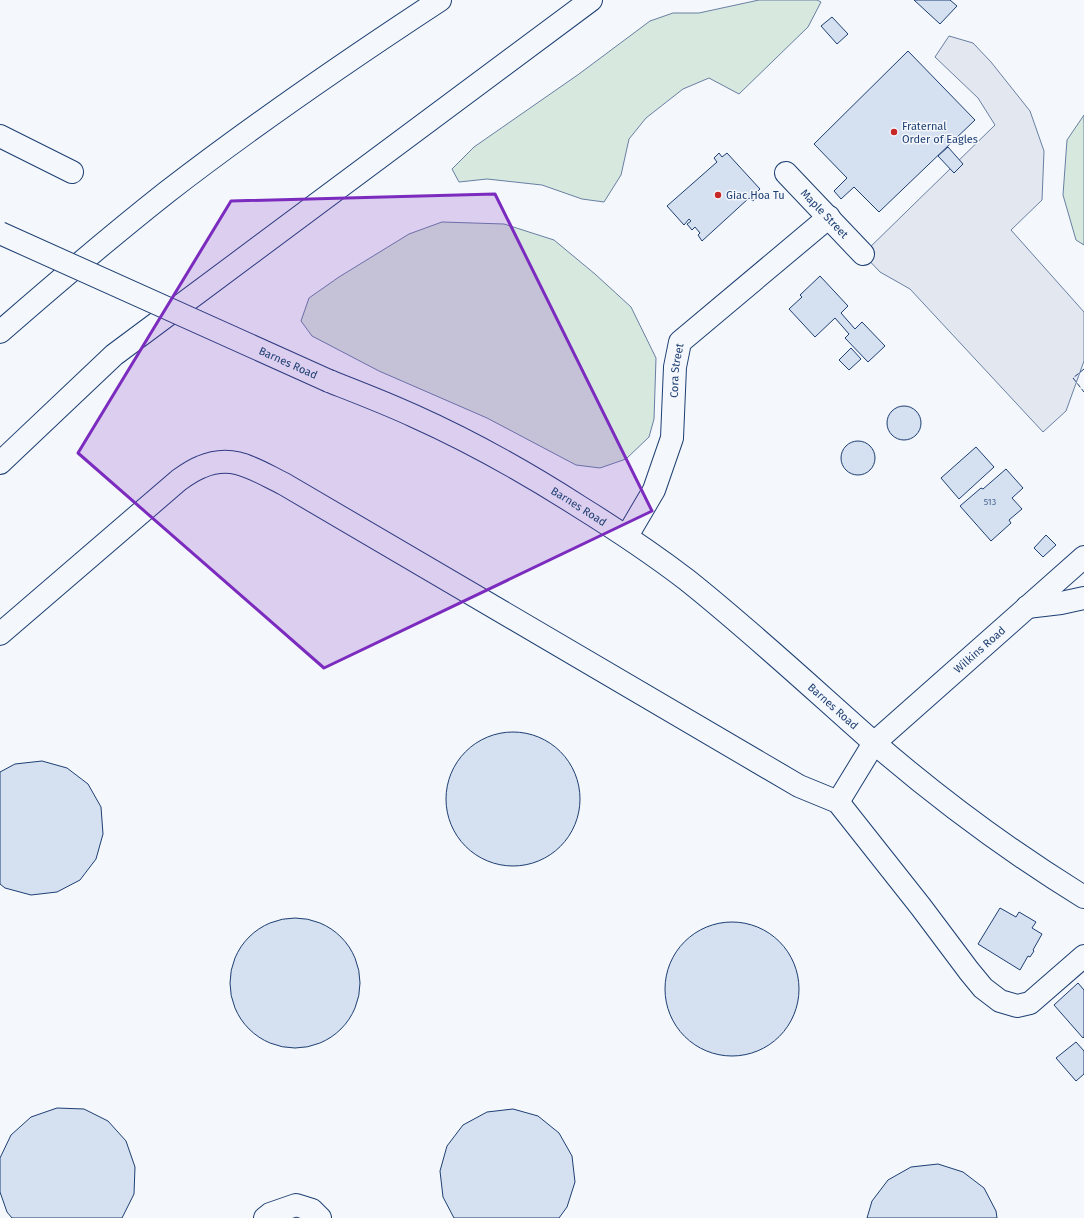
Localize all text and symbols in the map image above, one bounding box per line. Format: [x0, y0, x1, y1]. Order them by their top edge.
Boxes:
place label: Fraternal Order of Eagles [902, 120, 978, 146]
marker: Fraternal Order of Eagles [889, 127, 899, 137]
street label: Maple Street [798, 187, 851, 241]
place label: Giac Hoa Tu [726, 189, 785, 202]
marker: Giac Hoa Tu [713, 190, 723, 200]
street label: Cora Street [668, 342, 687, 398]
street label: Barnes Road [257, 344, 319, 382]
street label: Barnes Road [549, 484, 609, 529]
house number: 513 [984, 497, 996, 507]
street label: Wilkins Road [951, 624, 1008, 676]
street label: Barnes Road [805, 681, 860, 732]

